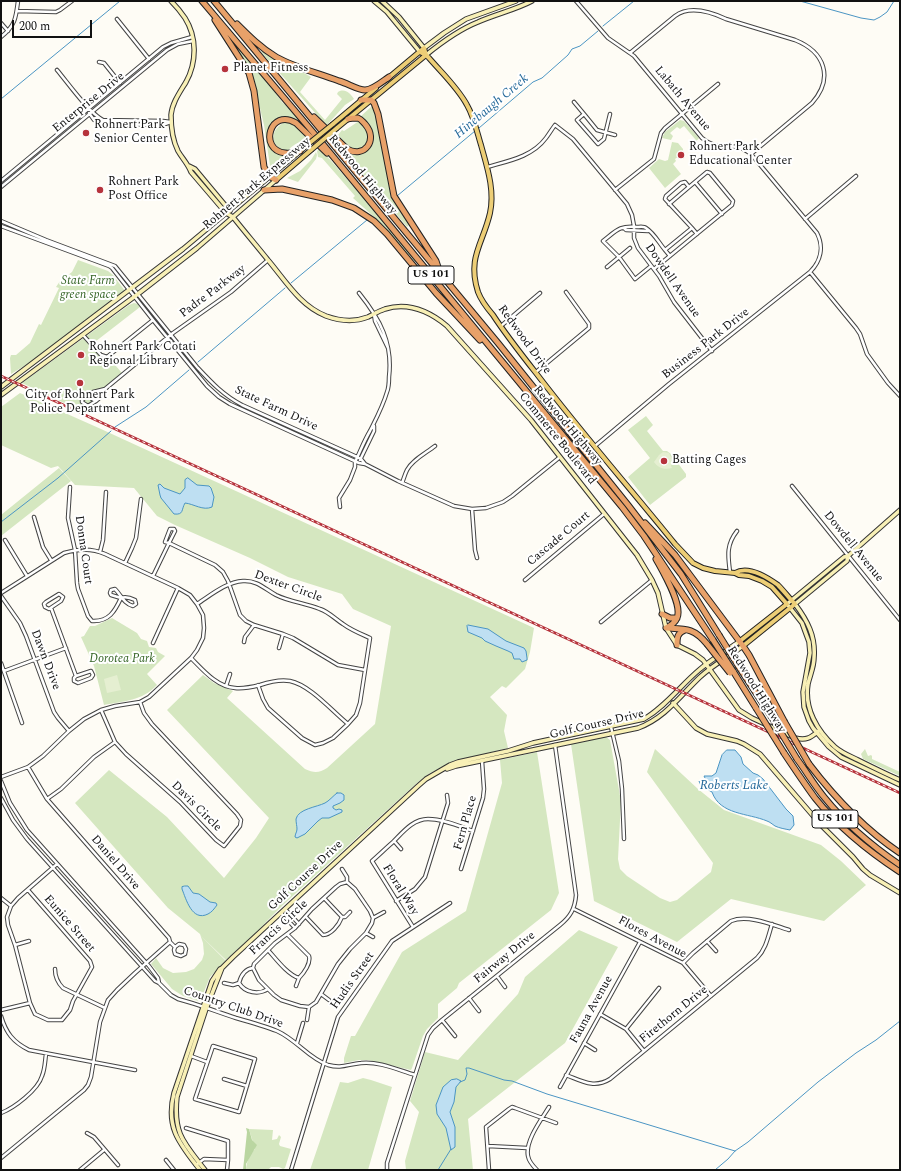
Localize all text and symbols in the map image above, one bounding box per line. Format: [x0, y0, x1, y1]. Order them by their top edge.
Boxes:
scale bar [14, 12, 94, 38]
text: 200 m [19, 17, 50, 36]
place label: Planet Fitness [233, 62, 309, 76]
marker: Planet Fitness [220, 64, 230, 74]
street label: Labath Avenue [651, 64, 713, 134]
street label: Enterprise Drive [50, 70, 128, 136]
water label: Hinebaugh Creek [452, 71, 532, 143]
place label: Rohnert Park Senior Center [94, 119, 168, 147]
marker: Rohnert Park Senior Center [81, 128, 91, 138]
street label: Redwood Highway [324, 132, 400, 218]
street label: Rohnert Park Expressway [200, 135, 314, 233]
place label: Rohnert Park Educational Center [689, 141, 792, 169]
marker: Rohnert Park Educational Center [676, 150, 686, 160]
place label: Rohnert Park Post Office [108, 176, 179, 204]
marker: Rohnert Park Post Office [95, 185, 105, 195]
street label: Dowdell Avenue [641, 241, 703, 321]
street label: Padre Parkway [177, 263, 249, 321]
road number: US 101 [408, 266, 454, 284]
park label: State Farm green space [60, 275, 116, 303]
street label: Redwood Drive [494, 303, 554, 377]
street label: Business Park Drive [660, 305, 752, 383]
place label: Rohnert Park Cotati Regional Library [89, 341, 196, 369]
marker: Rohnert Park Cotati Regional Library [76, 350, 86, 360]
marker: City of Rohnert Park Police Department [75, 378, 85, 388]
street label: State Farm Drive [232, 383, 320, 435]
street label: Redwood Highway [529, 383, 605, 469]
place label: City of Rohnert Park Police Department [25, 389, 135, 417]
street label: Commerce Boulevard [515, 390, 599, 488]
place label: Batting Cages [672, 454, 746, 468]
marker: Batting Cages [659, 456, 669, 466]
street label: Cascade Court [525, 508, 593, 570]
street label: Dowdell Avenue [820, 509, 886, 585]
street label: Donna Court [71, 515, 95, 585]
street label: Dexter Circle [252, 568, 324, 606]
street label: Dawn Drive [27, 628, 63, 692]
street label: Redwood Highway [723, 644, 789, 736]
park label: Dorotea Park [89, 653, 155, 667]
street label: Golf Course Drive [548, 707, 646, 743]
water label: Roberts Lake [700, 778, 768, 794]
street label: Davis Circle [168, 779, 224, 835]
street label: Fern Place [451, 794, 481, 852]
road number: US 101 [812, 810, 858, 828]
street label: Daniel Drive [87, 833, 143, 893]
street label: Golf Course Drive [266, 838, 346, 914]
street label: Floral Way [379, 862, 421, 918]
street label: Eunice Street [40, 892, 98, 956]
street label: Francis Circle [247, 897, 311, 959]
street label: Flores Avenue [615, 914, 689, 962]
street label: Fairway Drive [472, 929, 538, 987]
street label: Hudis Street [328, 950, 378, 1012]
street label: Fauna Avenue [567, 974, 617, 1046]
street label: Firethorn Drive [637, 983, 711, 1047]
street label: Country Club Drive [181, 984, 285, 1032]

